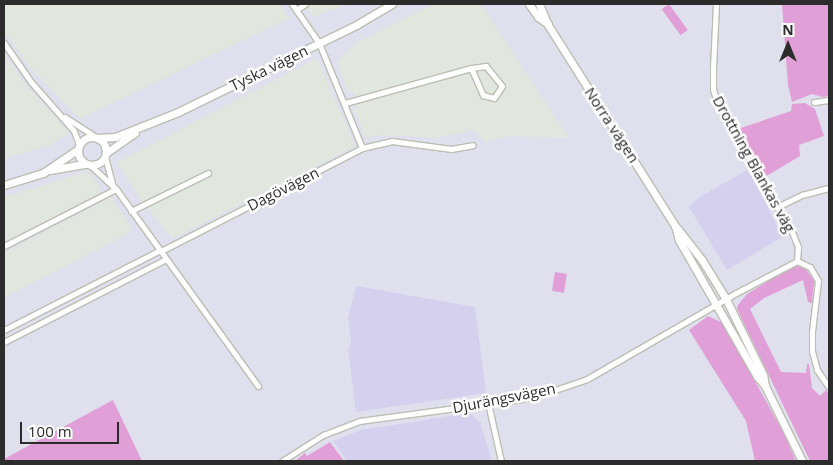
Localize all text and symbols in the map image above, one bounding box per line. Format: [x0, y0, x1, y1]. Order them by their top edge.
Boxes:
north arrow [763, 20, 813, 70]
text: N [782, 20, 794, 39]
street label: Tyska vägen [227, 41, 311, 95]
street label: Norra vägen [581, 84, 643, 166]
street label: Drottning Blankas väg [709, 93, 799, 235]
street label: Dagövägen [244, 163, 322, 215]
street label: Djurängsvägen [451, 379, 557, 417]
scale bar [22, 412, 121, 444]
text: 100 m [28, 421, 72, 441]

